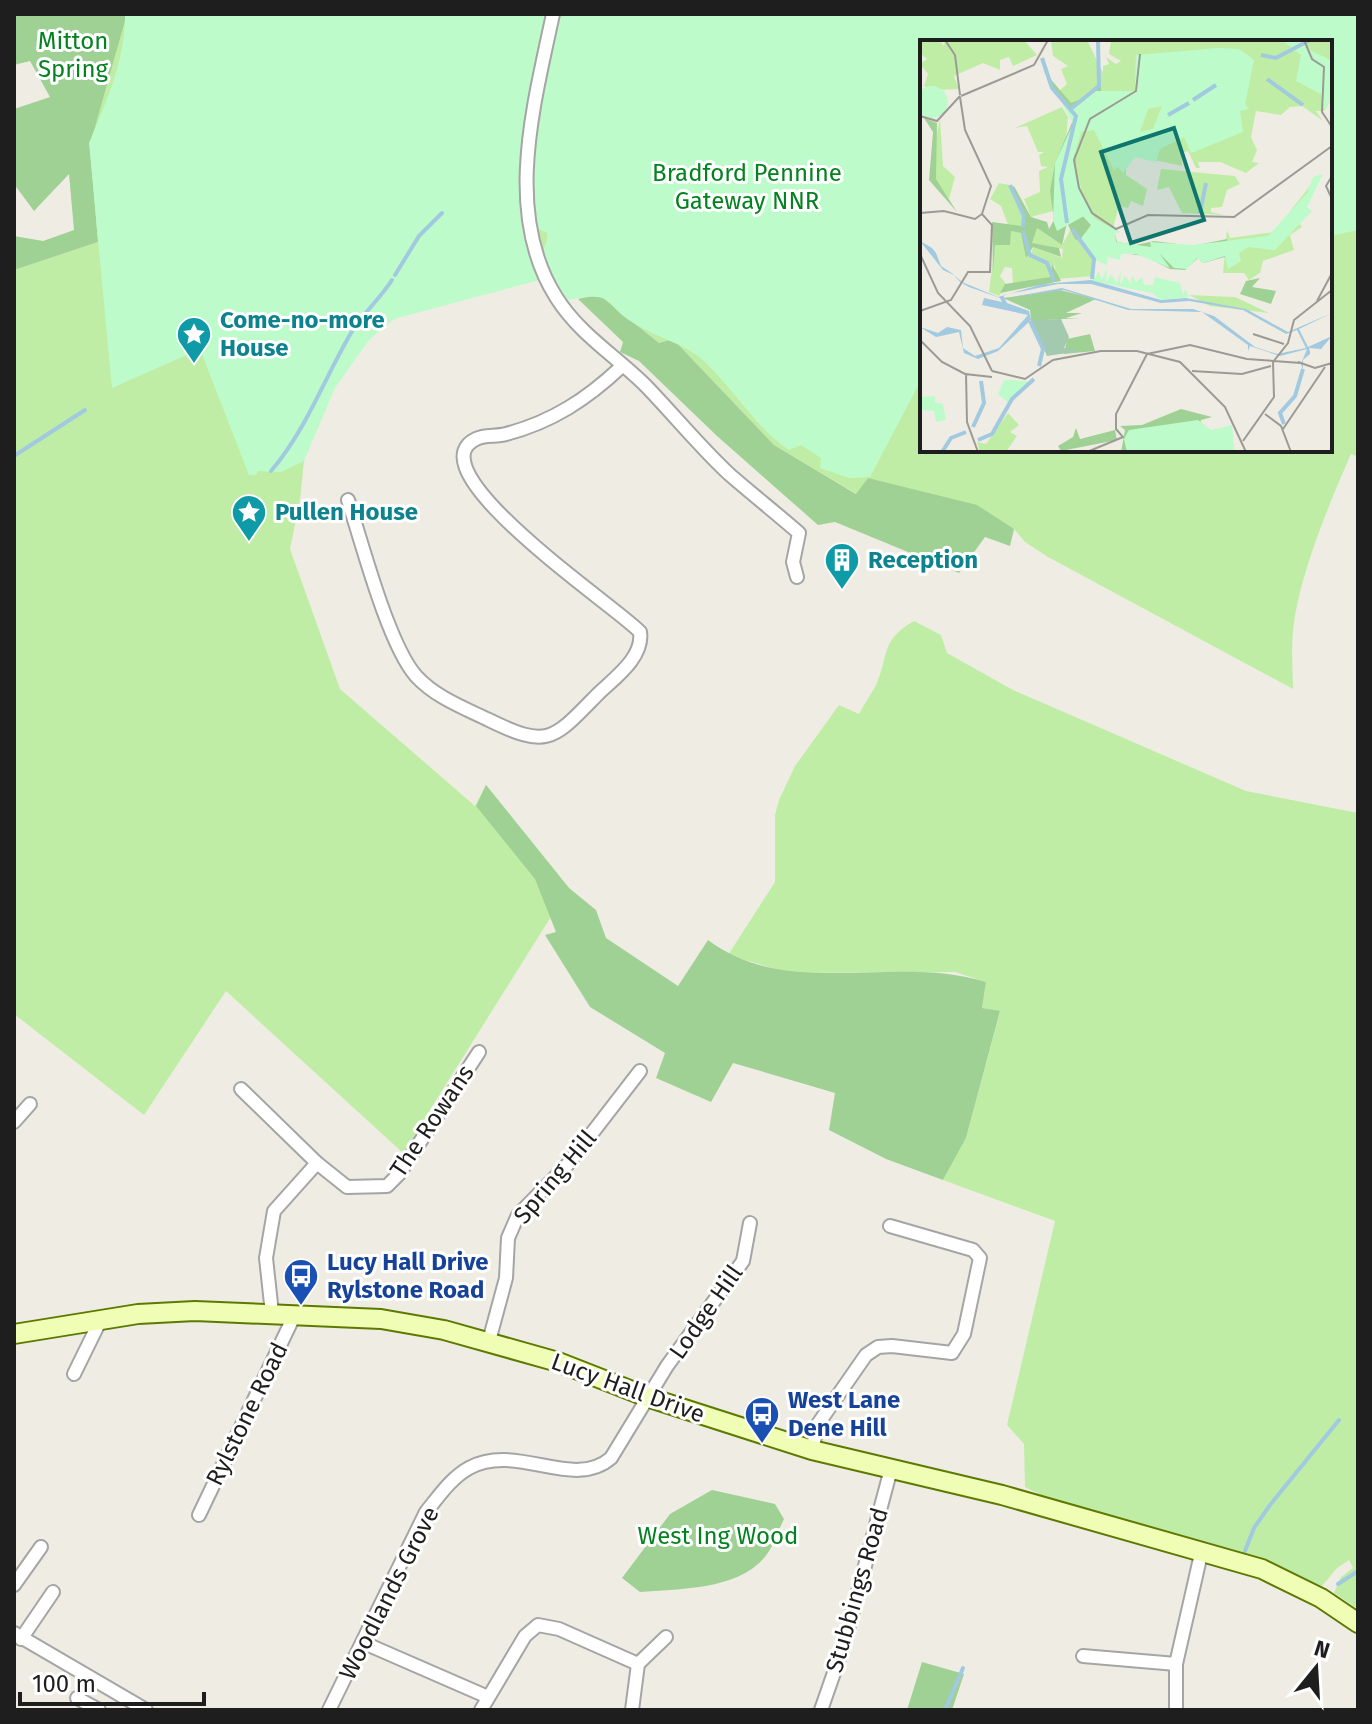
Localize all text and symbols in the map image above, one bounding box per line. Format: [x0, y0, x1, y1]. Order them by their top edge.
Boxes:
park label: Mitton Spring [38, 27, 108, 83]
inset map [920, 40, 1332, 452]
park label: Bradford Pennine Gateway NNR [652, 159, 842, 215]
place label: Come-no-more House [220, 306, 385, 362]
place icon: Come-no-more House [175, 315, 213, 365]
place icon: Pullen House [230, 493, 268, 543]
place label: Pullen House [275, 498, 418, 526]
building icon: Reception [823, 541, 861, 591]
place label: Reception [868, 546, 978, 574]
street label: The Rowans [384, 1060, 480, 1182]
street label: Spring Hill [508, 1125, 602, 1229]
place label: Lucy Hall Drive Rylstone Road [327, 1248, 489, 1304]
bus stop icon: Lucy Hall Drive Rylstone Road [282, 1257, 320, 1307]
street label: Lodge Hill [663, 1260, 749, 1364]
street label: Rylstone Road [200, 1338, 294, 1490]
street label: Lucy Hall Drive [548, 1347, 708, 1429]
place label: West Lane Dene Hill [788, 1386, 900, 1442]
bus stop icon: West Lane Dene Hill [743, 1395, 781, 1445]
street label: Woodlands Grove [333, 1502, 445, 1684]
street label: Stubbings Road [820, 1504, 894, 1676]
park label: West Ing Wood [638, 1522, 798, 1550]
north arrow [1276, 1628, 1356, 1708]
text: N [1311, 1634, 1333, 1665]
scale bar [20, 1656, 204, 1706]
text: 100 m [32, 1670, 96, 1698]

